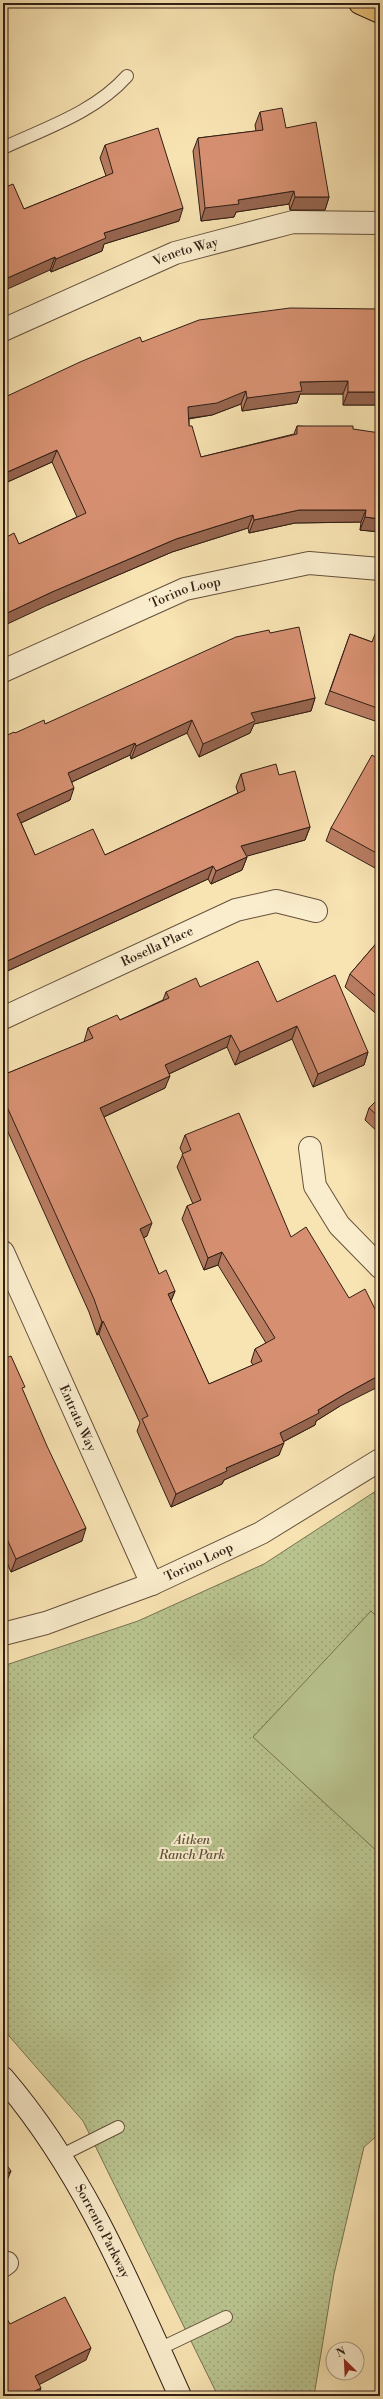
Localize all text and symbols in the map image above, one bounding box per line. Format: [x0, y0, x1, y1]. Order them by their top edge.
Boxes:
street label: Veneto Way [150, 234, 220, 270]
street label: Torino Loop [147, 574, 222, 612]
street label: Rosella Place [119, 923, 196, 970]
street label: Entrata Way [56, 1382, 100, 1454]
street label: Torino Loop [162, 1539, 236, 1585]
park label: Aitken Ranch Park [158, 1832, 225, 1863]
street label: Sorrento Parkway [71, 2181, 134, 2281]
north arrow [325, 2341, 365, 2381]
text: N [335, 2344, 348, 2361]

